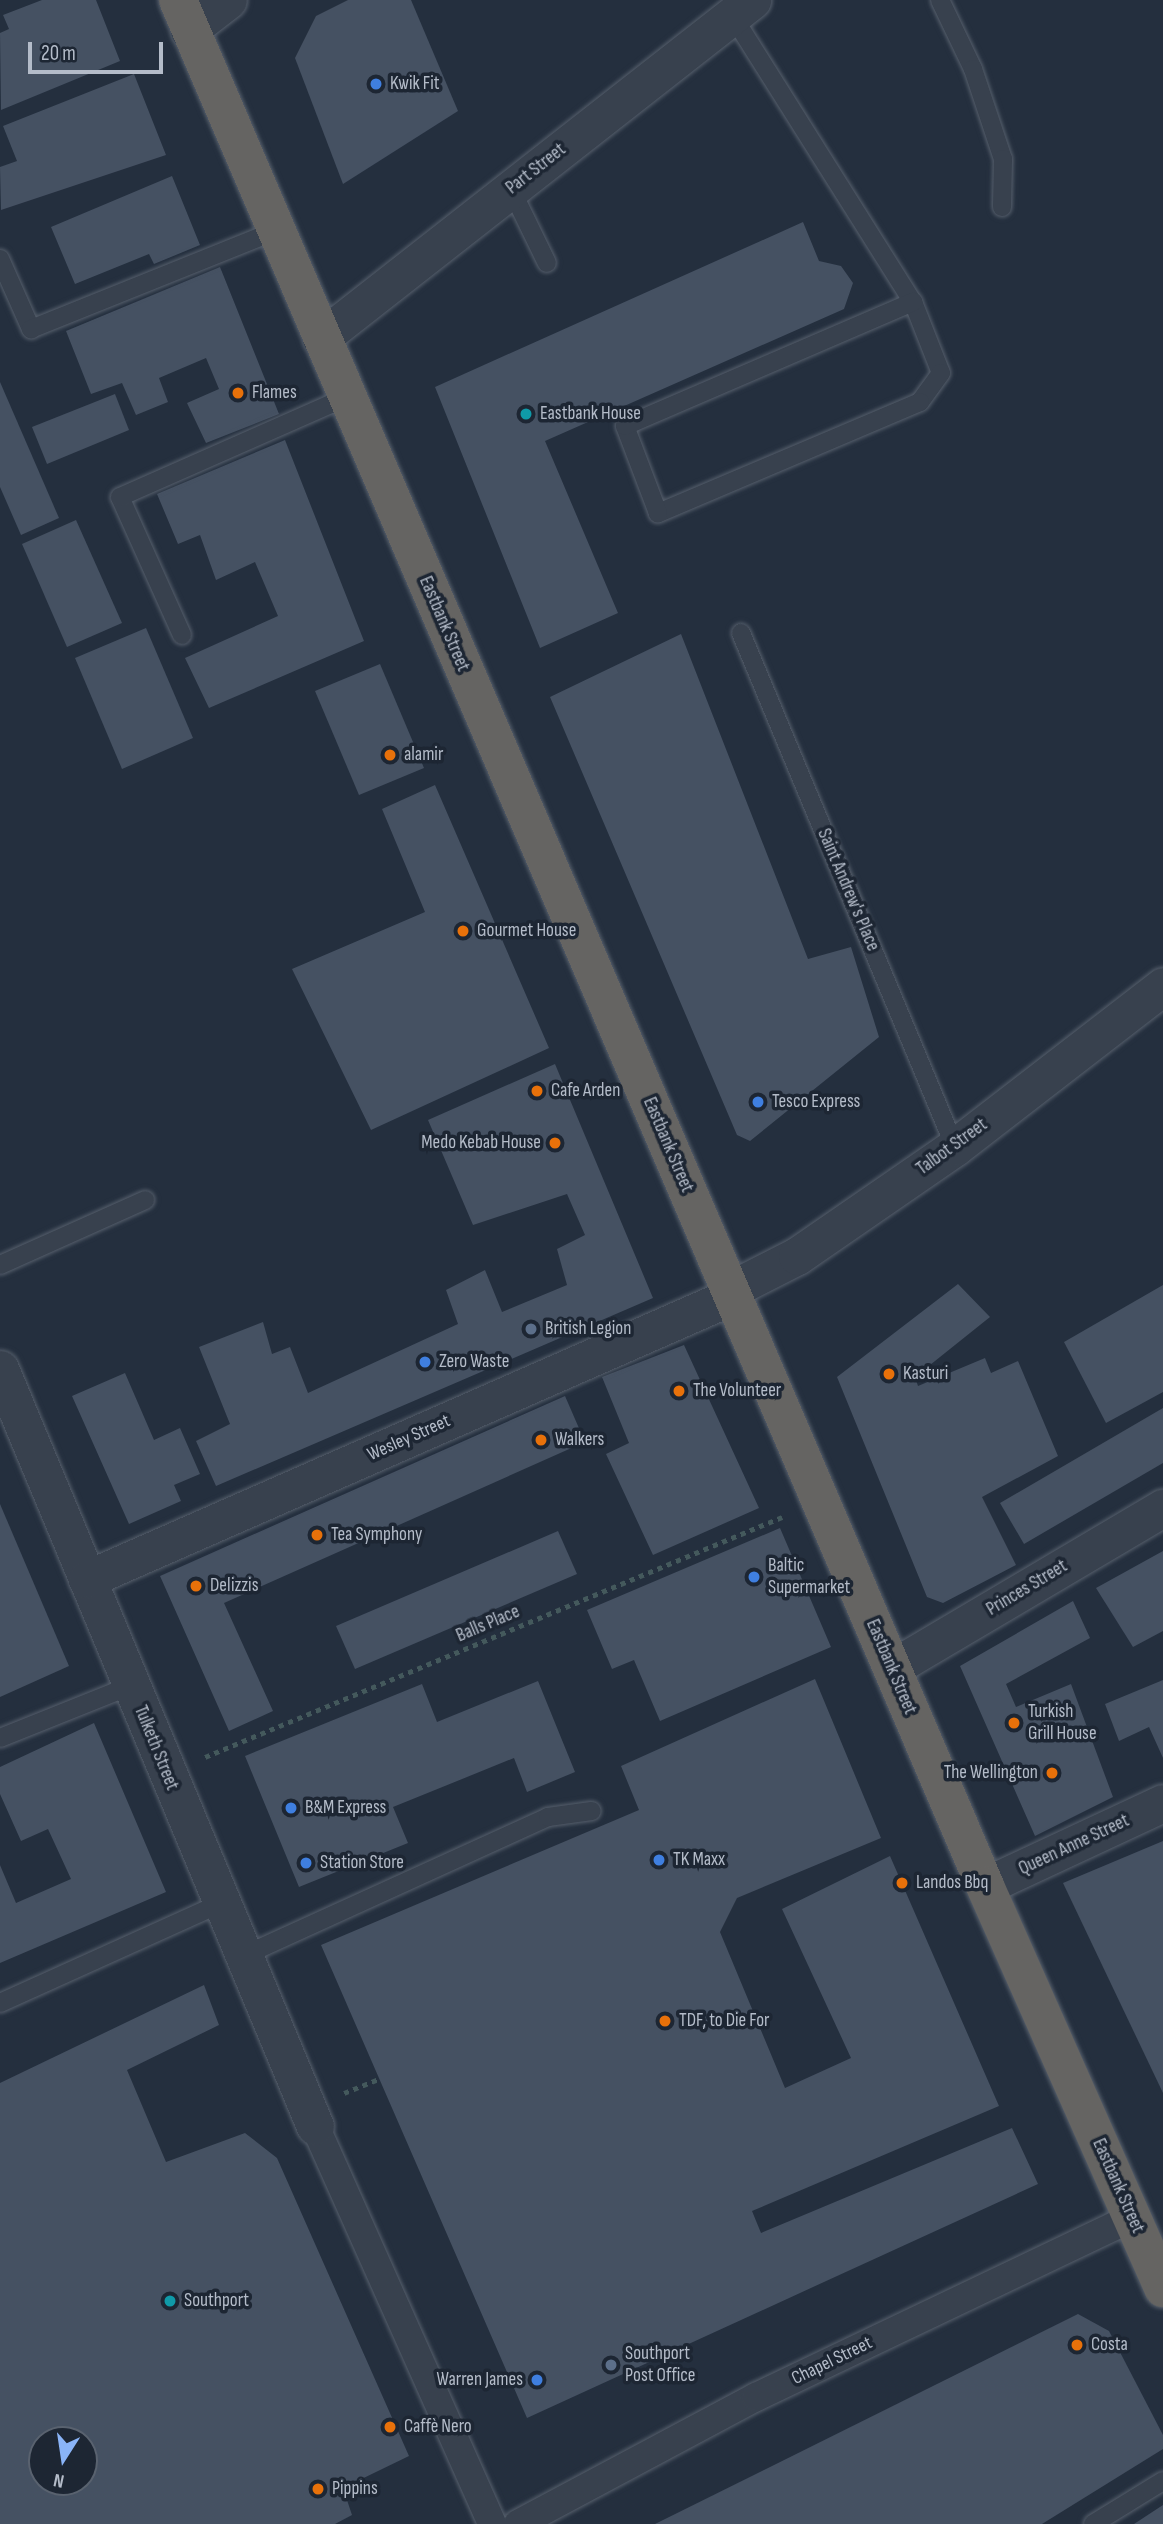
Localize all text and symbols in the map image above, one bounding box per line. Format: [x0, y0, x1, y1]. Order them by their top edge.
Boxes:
scale bar [32, 28, 166, 72]
text: 20 m [41, 41, 76, 66]
place label: Kwik Fit [390, 73, 440, 95]
marker: Kwik Fit [368, 76, 384, 92]
street label: Part Street [502, 139, 570, 199]
place label: Flames [252, 382, 297, 404]
marker: Flames [230, 385, 246, 401]
place label: Eastbank House [540, 403, 641, 425]
marker: Eastbank House [518, 406, 534, 422]
street label: Eastbank Street [414, 573, 474, 675]
place label: alamir [404, 744, 443, 766]
marker: alamir [382, 747, 398, 763]
street label: Saint Andrew's Place [812, 825, 884, 955]
place label: Gourmet House [477, 920, 576, 942]
marker: Gourmet House [455, 923, 471, 939]
place label: Cafe Arden [551, 1080, 620, 1102]
marker: Cafe Arden [529, 1083, 545, 1099]
place label: Tesco Express [772, 1091, 860, 1113]
street label: Eastbank Street [638, 1094, 698, 1196]
marker: Tesco Express [750, 1094, 766, 1110]
street label: Talbot Street [912, 1114, 992, 1180]
place label: Medo Kebab House [421, 1132, 541, 1154]
marker: Medo Kebab House [547, 1135, 563, 1151]
place label: British Legion [545, 1318, 631, 1340]
marker: British Legion [523, 1321, 539, 1337]
place label: Zero Waste [439, 1351, 509, 1373]
marker: Zero Waste [417, 1354, 433, 1370]
place label: Kasturi [903, 1363, 948, 1385]
marker: Kasturi [881, 1366, 897, 1382]
place label: The Volunteer [693, 1380, 781, 1402]
marker: The Volunteer [671, 1383, 687, 1399]
street label: Wesley Street [364, 1410, 454, 1466]
place label: Walkers [555, 1429, 604, 1451]
marker: Walkers [533, 1432, 549, 1448]
place label: Tea Symphony [331, 1524, 422, 1546]
marker: Tea Symphony [309, 1527, 325, 1543]
place label: Baltic Supermarket [768, 1555, 850, 1599]
street label: Princes Street [982, 1555, 1072, 1621]
marker: Baltic Supermarket [746, 1569, 762, 1585]
place label: Delizzis [210, 1575, 258, 1597]
marker: Delizzis [188, 1578, 204, 1594]
street label: Balls Place [453, 1600, 523, 1648]
street label: Eastbank Street [861, 1616, 921, 1718]
place label: Turkish Grill House [1028, 1701, 1097, 1745]
street label: Tulketh Street [129, 1702, 183, 1794]
marker: Turkish Grill House [1006, 1715, 1022, 1731]
place label: The Wellington [944, 1762, 1038, 1784]
marker: The Wellington [1044, 1765, 1060, 1781]
place label: B&M Express [305, 1797, 386, 1819]
marker: B&M Express [283, 1800, 299, 1816]
street label: Queen Anne Street [1015, 1809, 1133, 1881]
place label: TK Maxx [673, 1849, 725, 1871]
place label: Station Store [320, 1852, 404, 1874]
marker: TK Maxx [651, 1852, 667, 1868]
marker: Station Store [298, 1855, 314, 1871]
place label: Landos Bbq [916, 1872, 988, 1894]
marker: Landos Bbq [894, 1875, 910, 1891]
place label: TDF, to Die For [679, 2010, 770, 2032]
marker: TDF, to Die For [657, 2013, 673, 2029]
street label: Eastbank Street [1087, 2135, 1149, 2237]
place label: Southport [184, 2290, 249, 2312]
marker: Southport [162, 2293, 178, 2309]
street label: Chapel Street [788, 2332, 876, 2390]
place label: Costa [1091, 2334, 1128, 2356]
marker: Costa [1069, 2337, 1085, 2353]
place label: Southport Post Office [625, 2343, 695, 2387]
marker: Southport Post Office [603, 2357, 619, 2373]
place label: Warren James [437, 2369, 523, 2391]
marker: Warren James [529, 2372, 545, 2388]
place label: Caffè Nero [404, 2416, 472, 2438]
marker: Caffè Nero [382, 2419, 398, 2435]
north arrow [28, 2426, 98, 2496]
text: N [52, 2468, 66, 2492]
place label: Pippins [332, 2478, 378, 2500]
marker: Pippins [310, 2481, 326, 2497]

